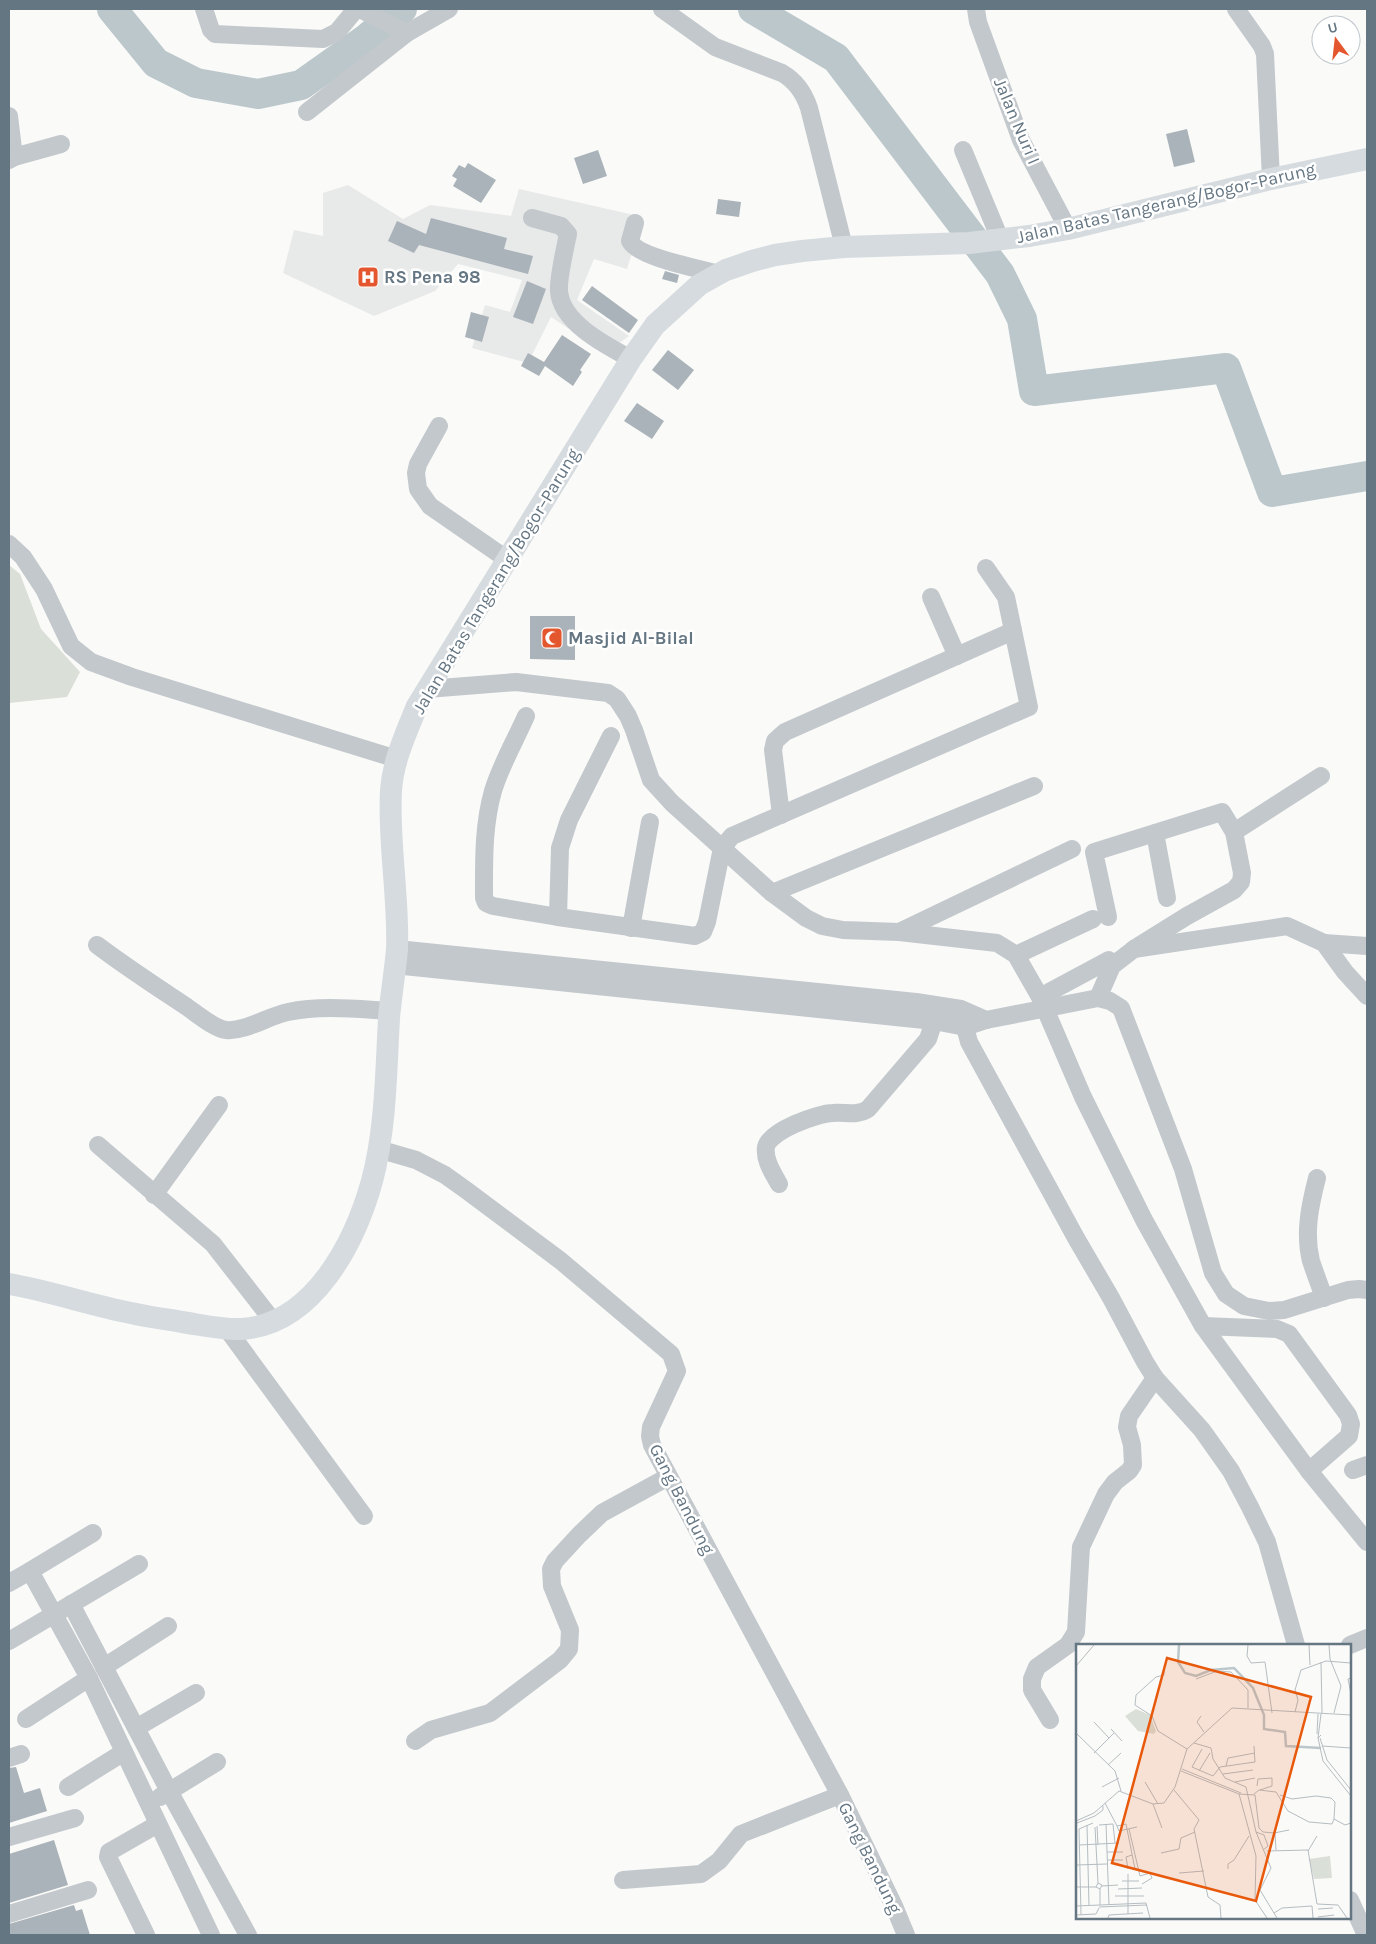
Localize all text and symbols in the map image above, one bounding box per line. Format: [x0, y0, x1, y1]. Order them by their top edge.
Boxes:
north arrow [1311, 15, 1361, 65]
text: U [1326, 18, 1340, 37]
street label: Jalan Nuri I [989, 75, 1045, 167]
street label: Jalan Batas Tangerang/Bogor–Parung [1014, 158, 1318, 248]
hospital icon: RS Pena 98 [356, 265, 380, 289]
place label: RS Pena 98 [384, 266, 481, 288]
street label: Jalan Batas Tangerang/Bogor–Parung [408, 444, 584, 718]
mosque icon: Masjid Al-Bilal [540, 626, 564, 650]
place label: Masjid Al-Bilal [568, 627, 694, 649]
street label: Gang Bandung [645, 1440, 719, 1558]
inset map [1076, 1644, 1351, 1919]
street label: Gang Bandung [834, 1799, 906, 1917]

